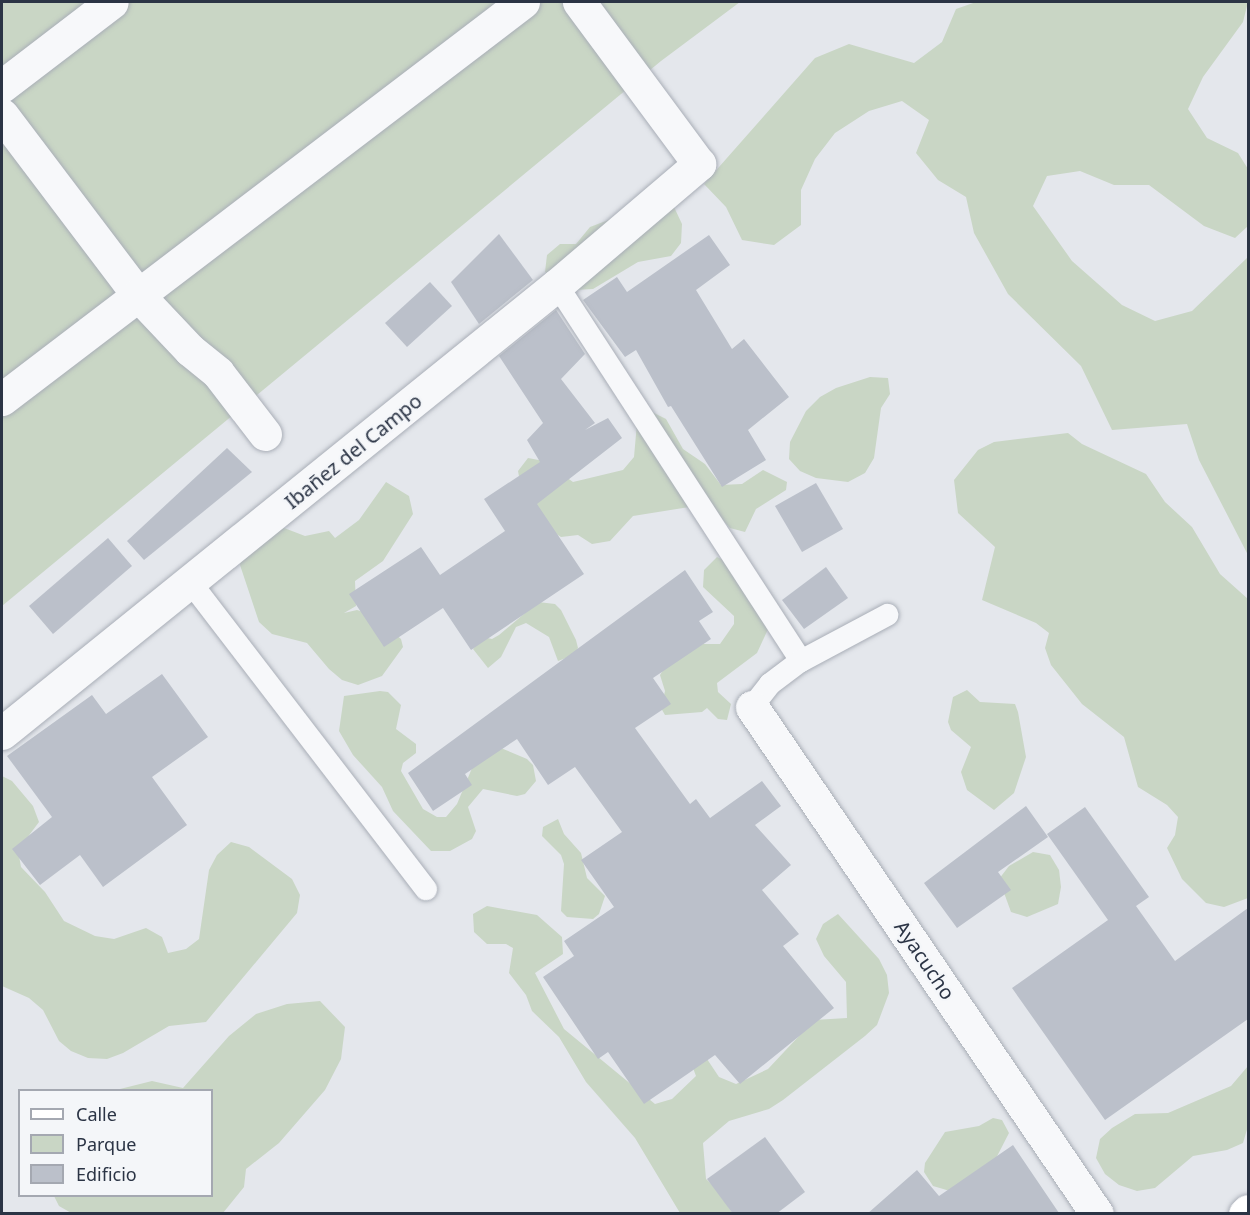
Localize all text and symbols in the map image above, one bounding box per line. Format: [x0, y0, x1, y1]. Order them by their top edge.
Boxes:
street label: Ibañez del Campo [280, 388, 426, 514]
street label: Ayacucho [890, 916, 960, 1004]
legend [18, 1089, 213, 1197]
text: Calle [76, 1102, 117, 1126]
text: Parque [76, 1132, 136, 1156]
text: Edificio [76, 1162, 137, 1186]

